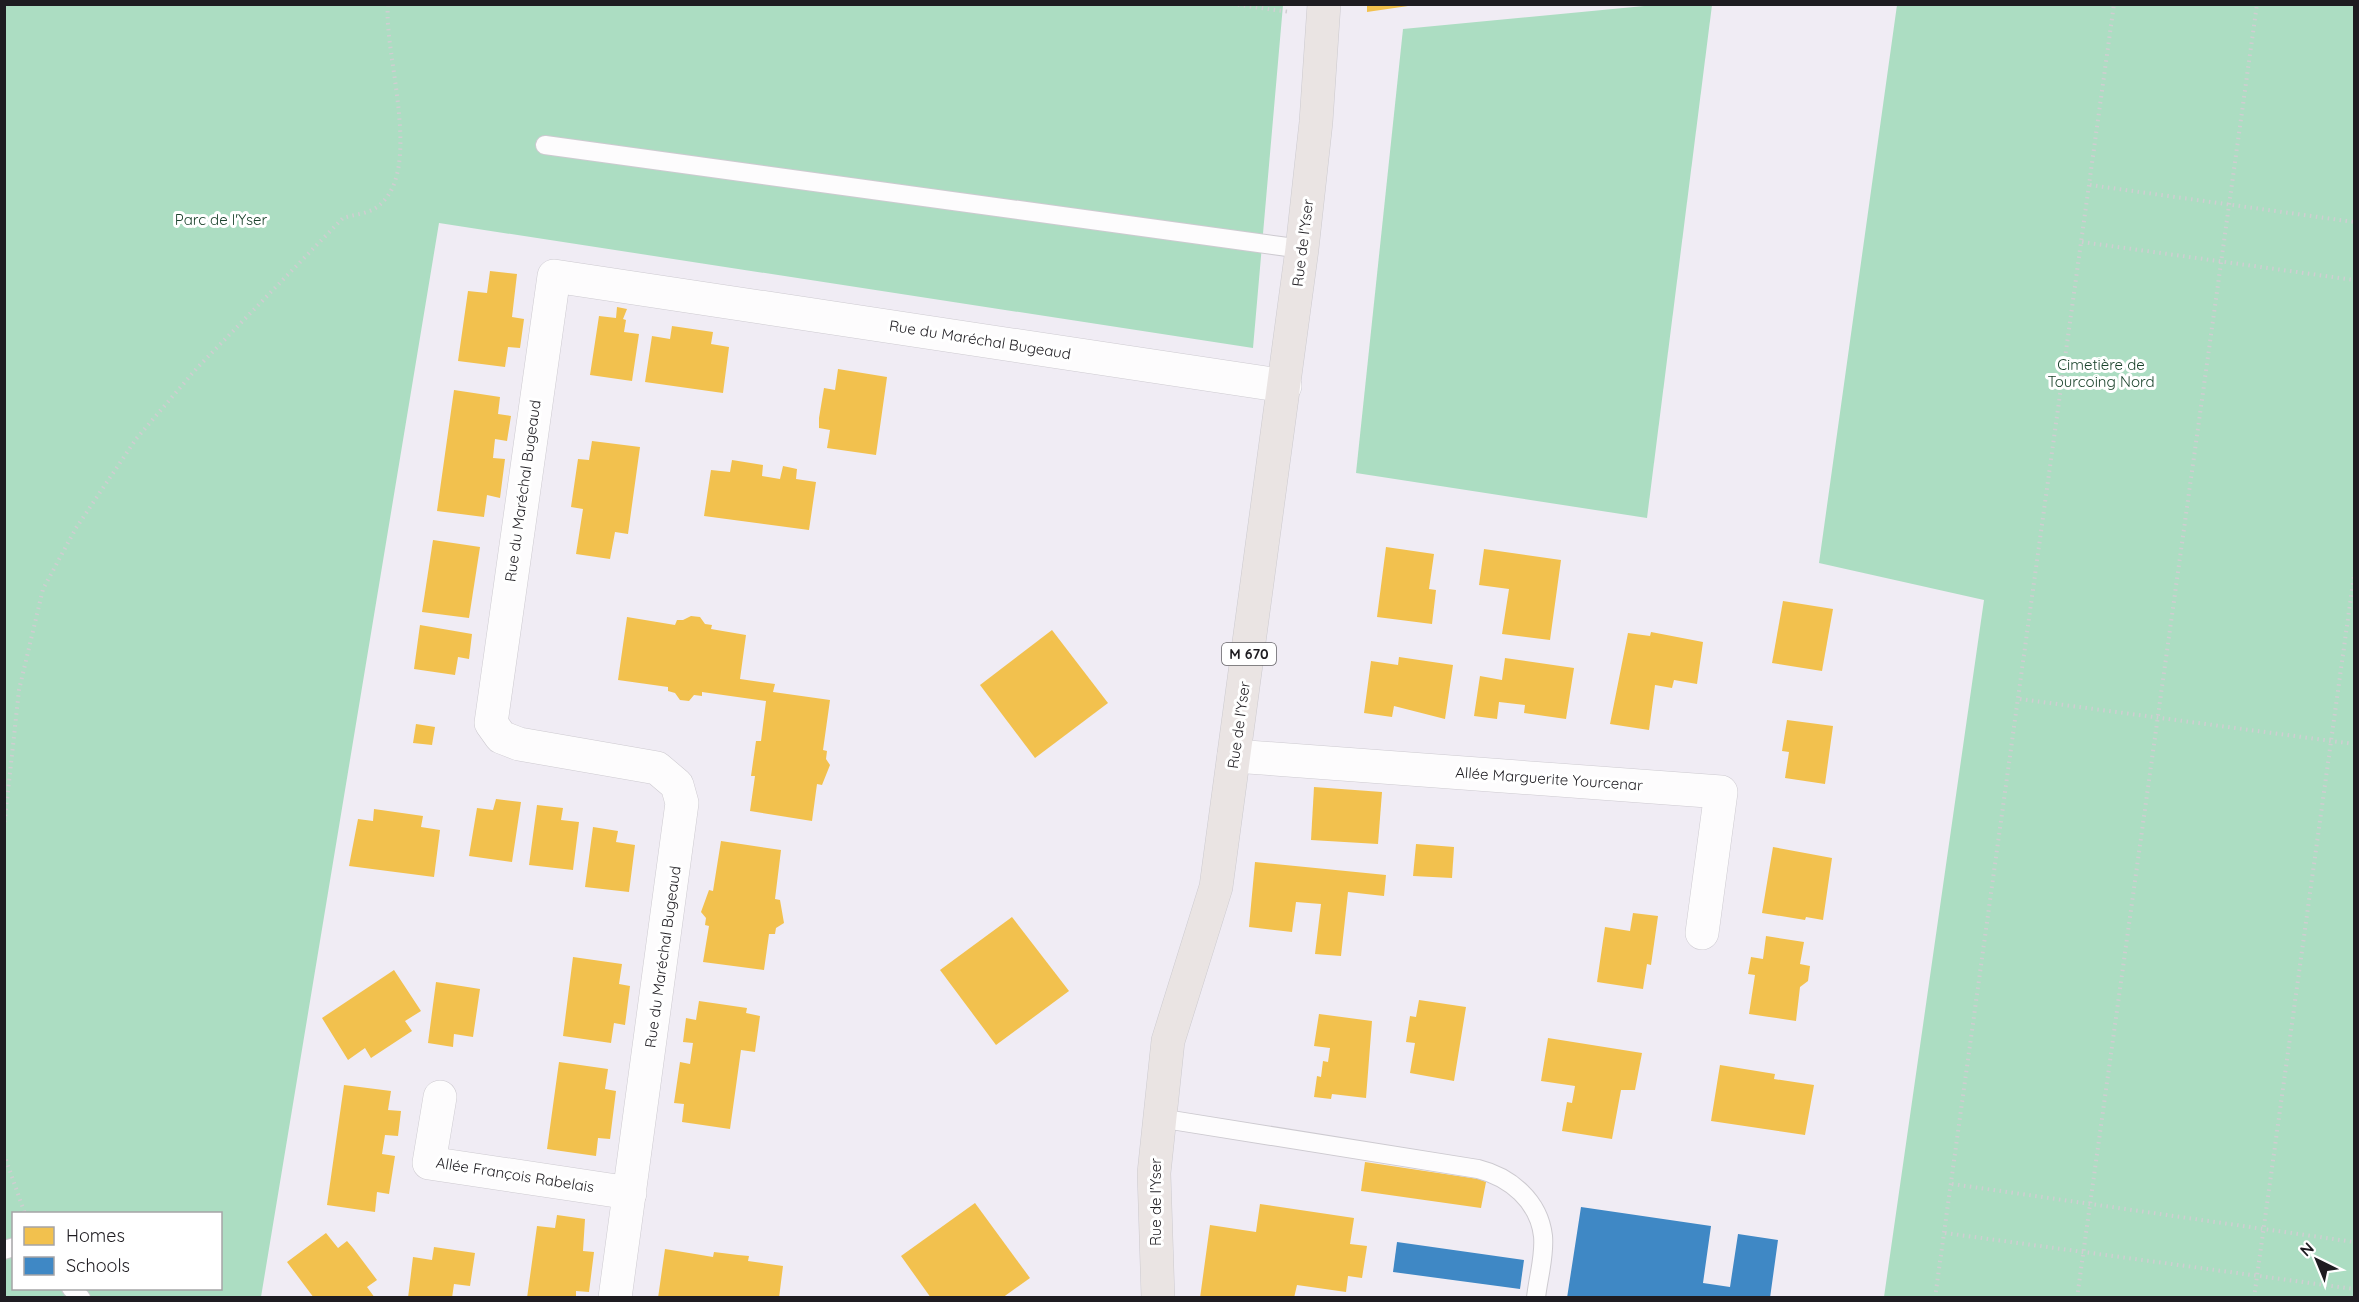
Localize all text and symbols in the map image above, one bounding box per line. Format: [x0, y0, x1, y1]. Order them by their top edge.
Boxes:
street label: Rue de l'Yser [1288, 198, 1317, 288]
park label: Parc de l'Yser [175, 210, 267, 229]
street label: Rue du Maréchal Bugeaud [888, 316, 1072, 363]
park label: Cimetière de Tourcoing Nord [2048, 355, 2154, 391]
street label: Rue du Maréchal Bugeaud [500, 399, 545, 583]
road number: M 670 [1222, 643, 1276, 665]
street label: Rue de l'Yser [1223, 680, 1254, 770]
street label: Allée Marguerite Yourcenar [1455, 762, 1644, 795]
street label: Rue du Maréchal Bugeaud [640, 865, 685, 1049]
street label: Allée François Rabelais [435, 1153, 596, 1196]
street label: Rue de l'Yser [1146, 1158, 1165, 1246]
legend [12, 1212, 222, 1290]
text: Homes [66, 1224, 125, 1247]
north arrow [2287, 1230, 2347, 1290]
text: N [2296, 1238, 2318, 1260]
text: Schools [66, 1254, 130, 1277]

